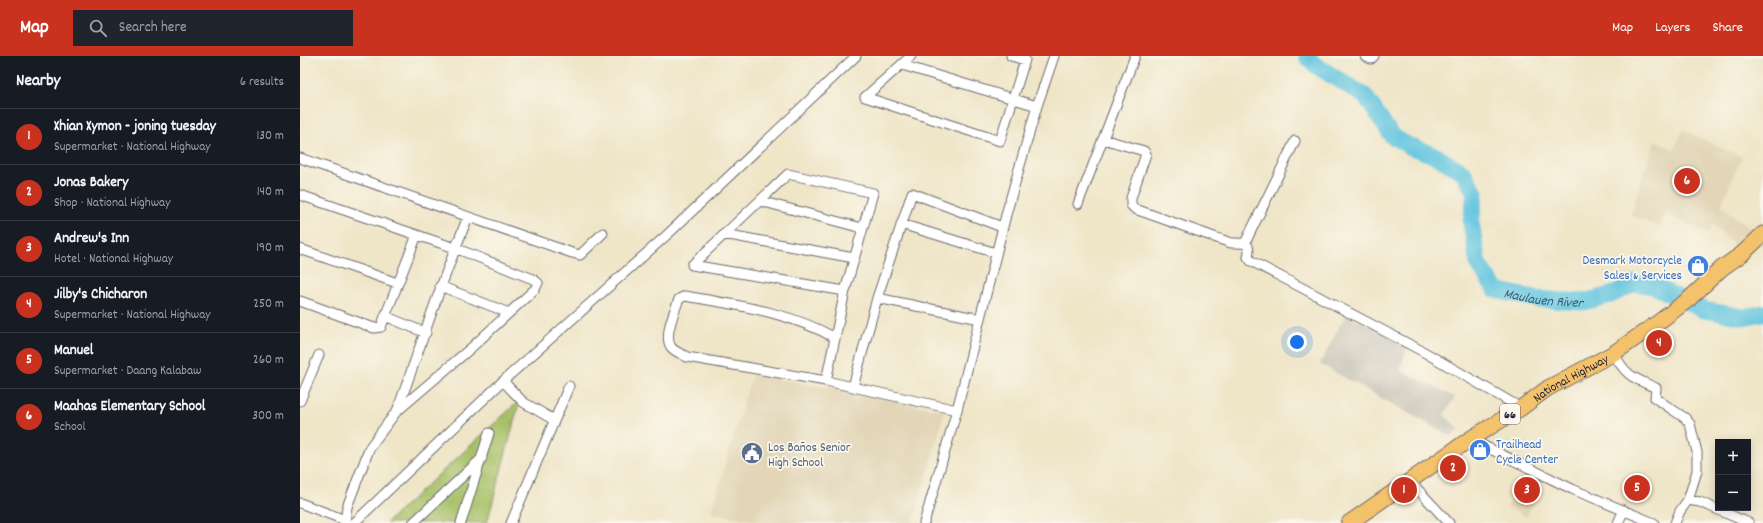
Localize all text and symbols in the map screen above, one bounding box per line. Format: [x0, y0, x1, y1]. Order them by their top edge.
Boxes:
search box [73, 10, 353, 46]
text: Map [20, 15, 49, 42]
icon: search [87, 17, 109, 39]
text: Search here [119, 17, 187, 39]
text: Map [1612, 18, 1633, 38]
text: Layers [1655, 18, 1690, 38]
text: Share [1712, 18, 1743, 38]
text: Nearby [16, 70, 60, 94]
text: 6 results [240, 73, 284, 92]
text: Xhian Xymon - joning tuesday [54, 116, 216, 138]
text: 1 [28, 127, 30, 146]
text: 130 m [256, 127, 284, 146]
text: Supermarket · National Highway [54, 138, 211, 157]
pin: 6 [1674, 166, 1700, 196]
text: Jonas Bakery [54, 172, 128, 194]
text: 2 [26, 183, 32, 202]
text: 140 m [257, 183, 284, 202]
text: Shop · National Highway [54, 194, 170, 213]
text: Andrew's Inn [54, 228, 129, 250]
text: 3 [26, 239, 32, 258]
text: 190 m [256, 239, 284, 258]
text: Hotel · National Highway [54, 250, 173, 269]
place label: Desmark Motorcycle Sales & Services [1583, 252, 1682, 286]
shop icon: Desmark Motorcycle Sales & Services [1685, 253, 1711, 279]
text: Jilby's Chicharon [54, 284, 147, 306]
water label: Maulauen River [1502, 284, 1585, 314]
text: 4 [26, 295, 32, 314]
text: 250 m [253, 295, 284, 314]
text: Supermarket · National Highway [54, 306, 211, 325]
pin: 4 [1646, 328, 1672, 358]
your location [1287, 332, 1307, 352]
text: Manuel [54, 340, 93, 362]
street label: National Highway [1530, 350, 1613, 408]
text: 5 [26, 351, 32, 370]
text: 260 m [253, 351, 284, 370]
text: Supermarket · Daang Kalabaw [54, 362, 201, 381]
text: Maahas Elementary School [54, 396, 205, 418]
road number: 66 [1500, 404, 1520, 424]
text: 6 [26, 407, 32, 426]
text: 300 m [252, 407, 284, 426]
text: School [54, 418, 86, 437]
place label: Trailhead Cycle Center [1496, 436, 1558, 470]
shop icon: Trailhead Cycle Center [1467, 437, 1493, 463]
place label: Los Baños Senior High School [768, 439, 851, 473]
map controls [1715, 439, 1751, 511]
button: + [1715, 439, 1751, 475]
public building icon: Los Baños Senior High School [739, 440, 765, 466]
pin: 2 [1440, 453, 1466, 483]
pin: 5 [1624, 473, 1650, 503]
pin: 1 [1391, 475, 1417, 505]
pin: 3 [1514, 475, 1540, 505]
button: − [1715, 475, 1751, 511]

